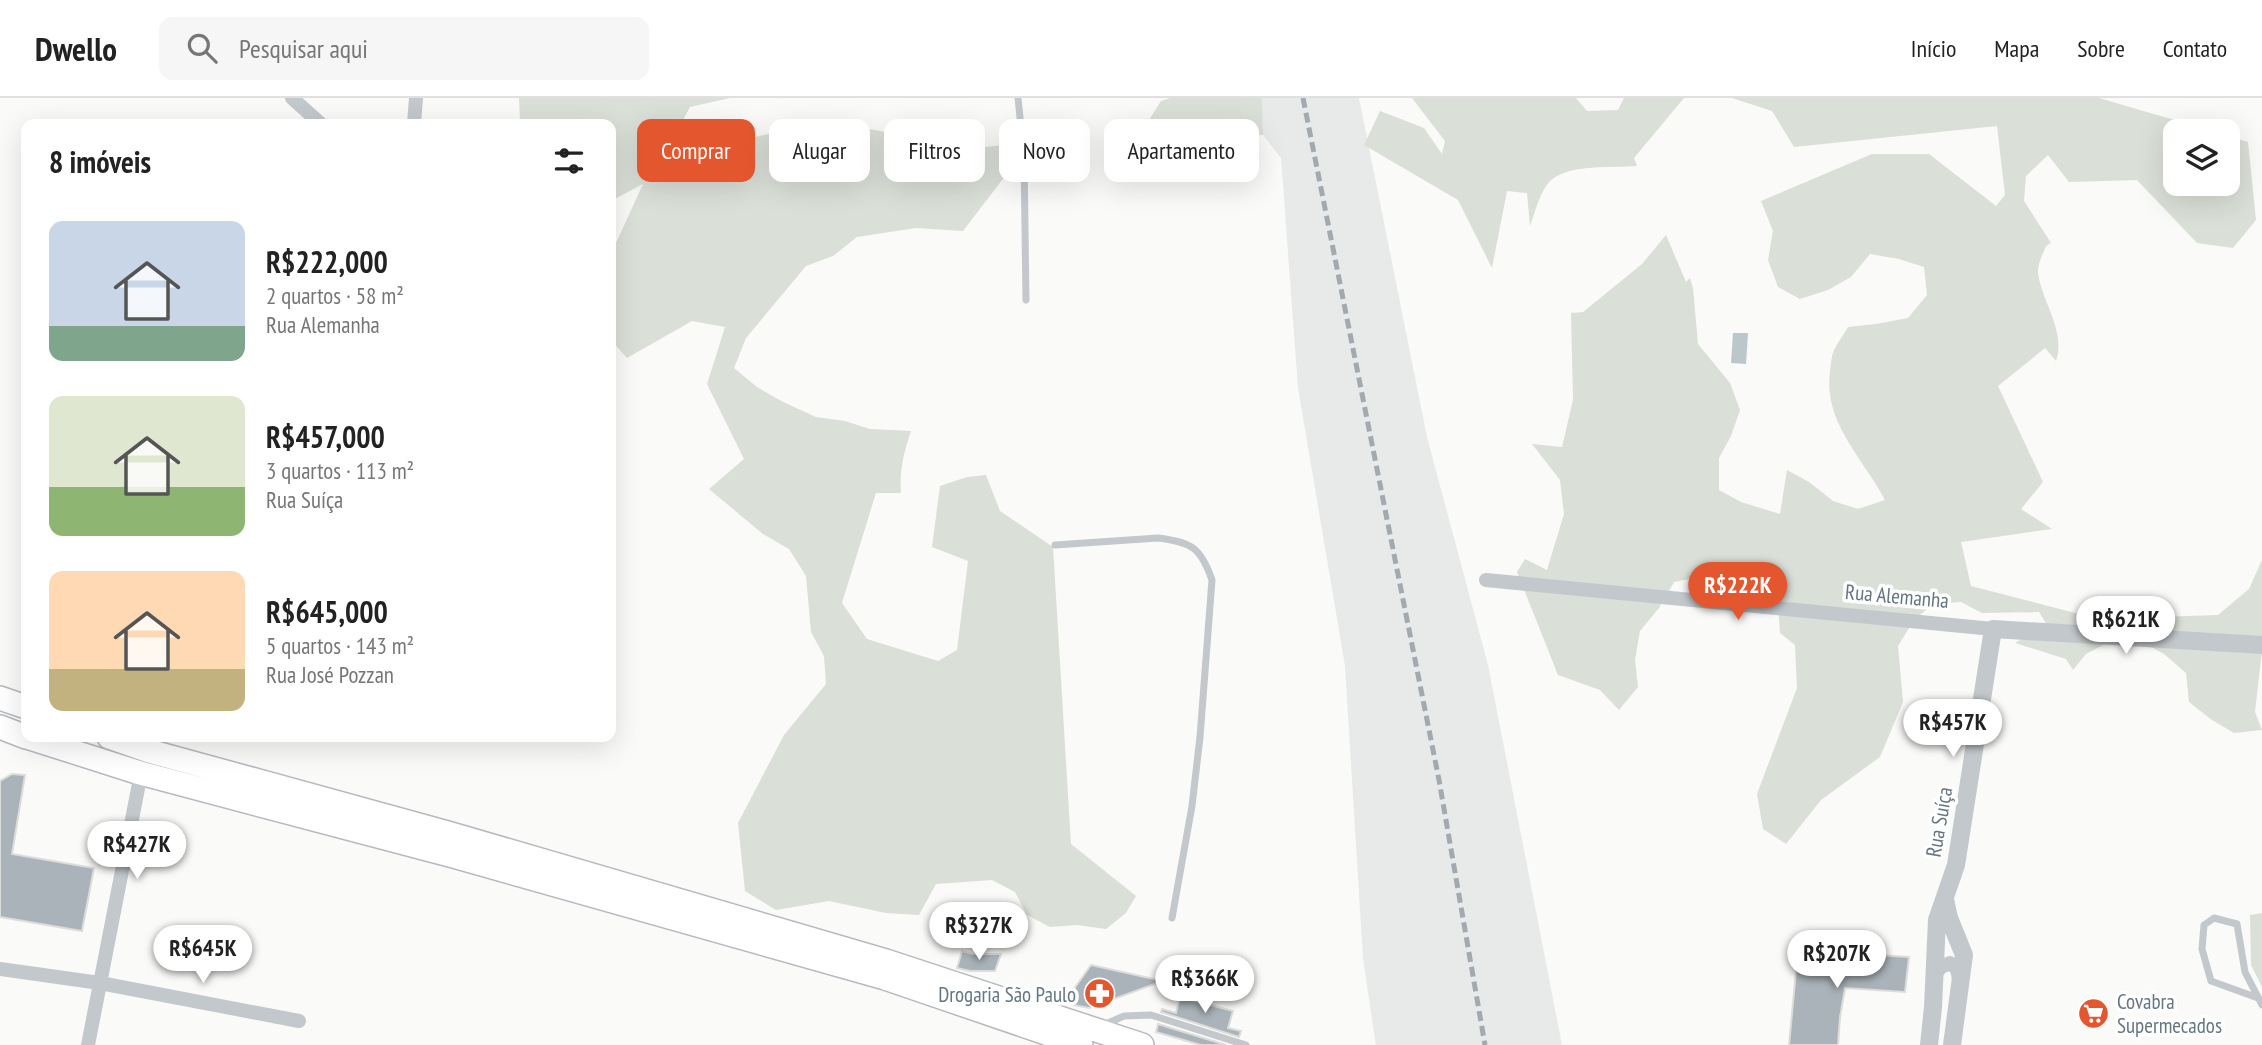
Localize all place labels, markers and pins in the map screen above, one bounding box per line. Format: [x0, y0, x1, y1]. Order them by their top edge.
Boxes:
pin: R$222K [1681, 562, 1795, 622]
pin: R$621K [2069, 596, 2183, 656]
pin: R$457K [1896, 700, 2010, 759]
pin: R$427K [80, 822, 194, 881]
pin: R$327K [922, 902, 1036, 962]
pin: R$645K [146, 926, 260, 985]
pin: R$207K [1780, 930, 1894, 990]
pin: R$366K [1148, 956, 1262, 1015]
pharmacy icon: Drogaria São Paulo [1082, 977, 1116, 1011]
place label: Drogaria São Paulo [938, 981, 1076, 1008]
place label: Covabra Supermecados [2117, 988, 2222, 1039]
supermarket icon: Covabra Supermecados [2077, 996, 2111, 1030]

